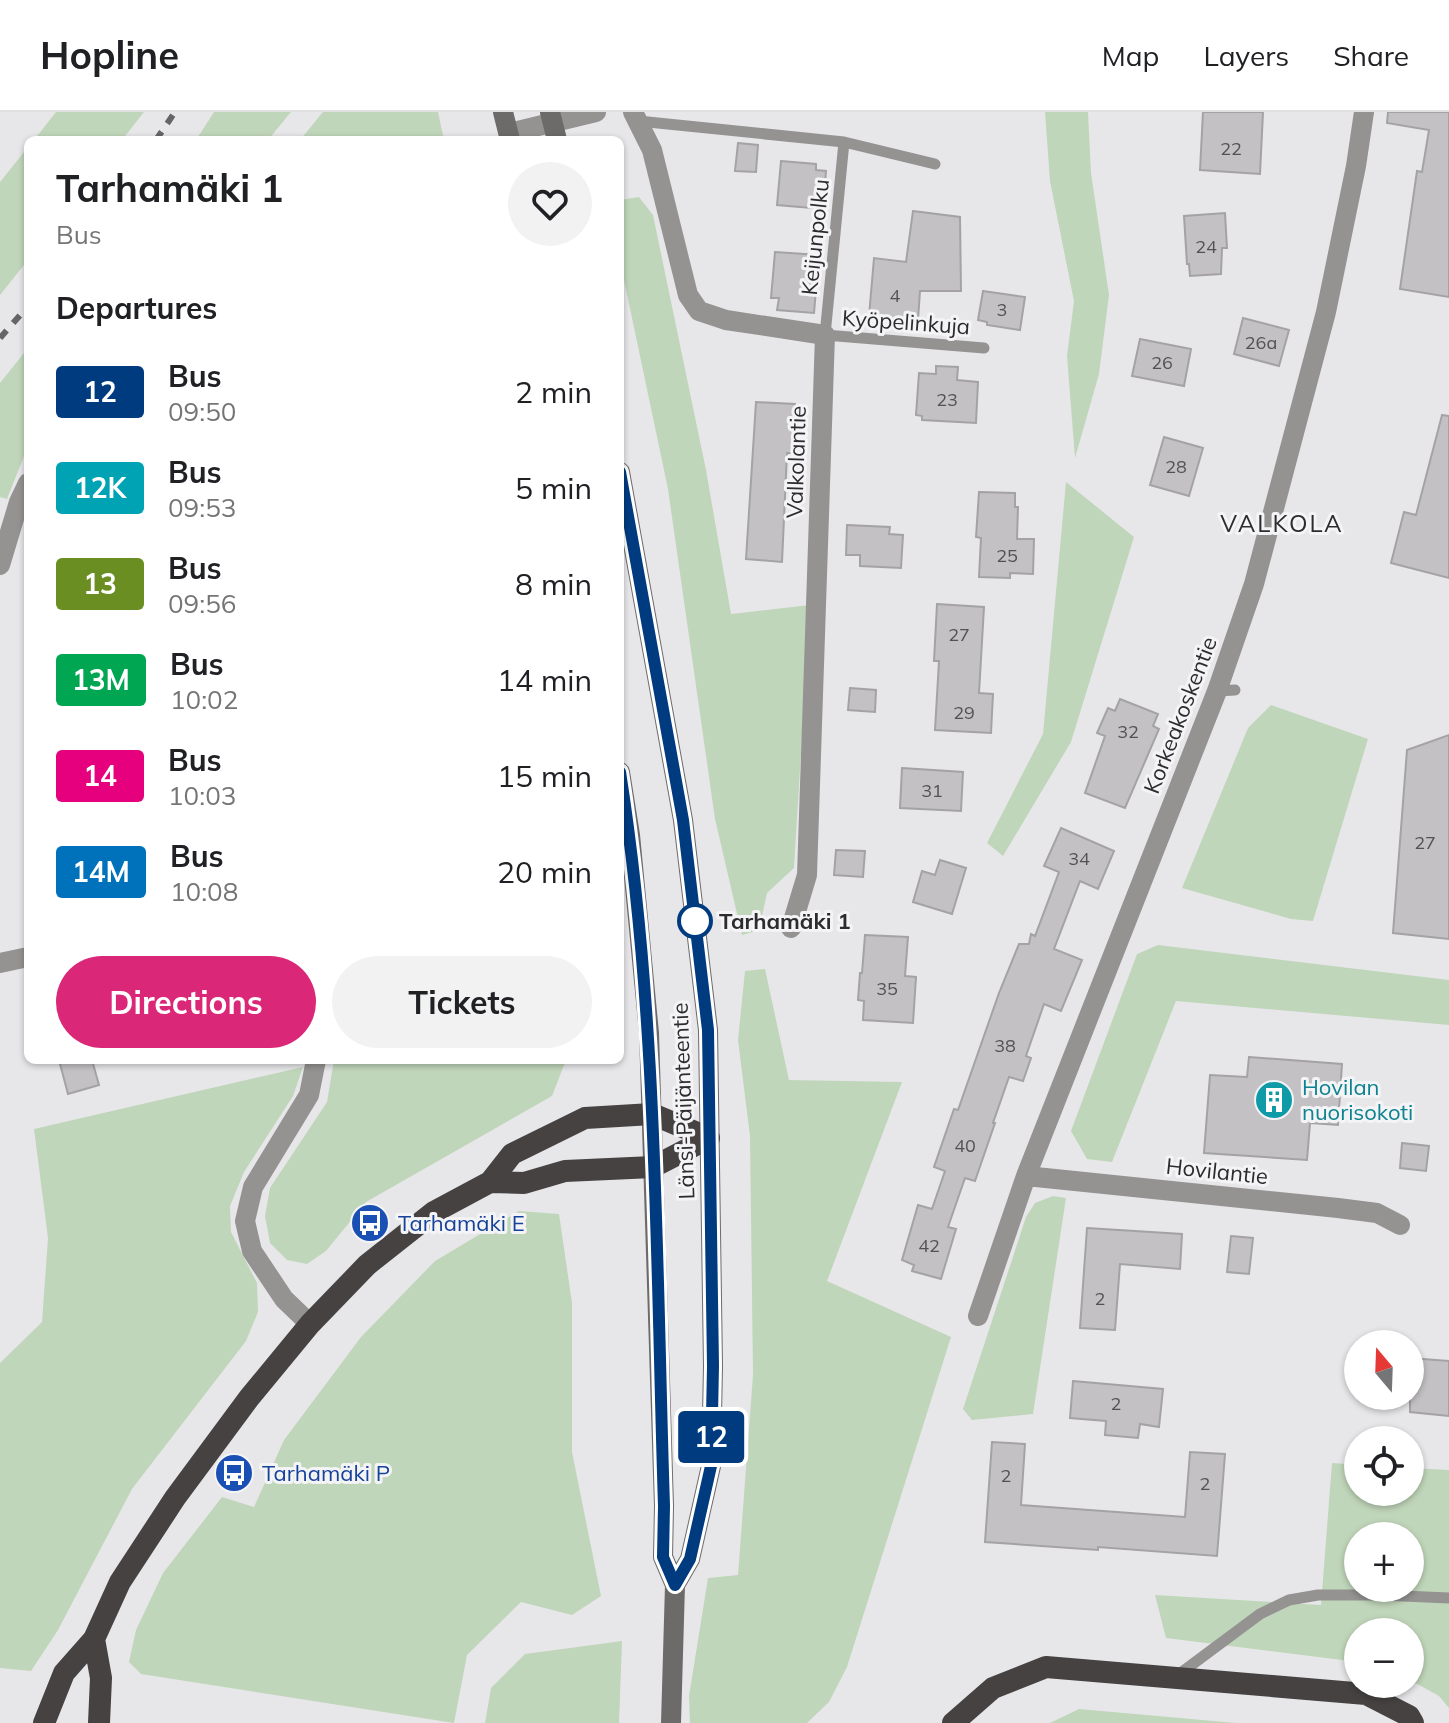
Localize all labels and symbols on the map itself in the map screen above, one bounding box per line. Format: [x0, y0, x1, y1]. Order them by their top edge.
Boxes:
house number: 22 [1220, 137, 1242, 160]
street label: Keijunpolku [795, 177, 835, 297]
house number: 24 [1195, 235, 1217, 258]
house number: 4 [890, 284, 901, 307]
house number: 3 [997, 298, 1007, 321]
street label: Kyöpelinkuja [841, 304, 971, 340]
house number: 26a [1245, 331, 1277, 354]
house number: 26 [1151, 351, 1173, 374]
house number: 23 [936, 388, 958, 411]
street label: Valkolantie [780, 405, 812, 519]
house number: 28 [1165, 455, 1187, 478]
district label: VALKOLA [1220, 508, 1344, 538]
house number: 25 [996, 544, 1018, 567]
house number: 27 [948, 623, 970, 646]
street label: Korkeakoskentie [1137, 633, 1223, 797]
house number: 29 [953, 701, 975, 724]
house number: 32 [1117, 720, 1139, 743]
house number: 31 [921, 779, 943, 802]
house number: 27 [1414, 831, 1436, 854]
house number: 34 [1068, 847, 1090, 870]
marker: Tarhamäki 1 [678, 904, 712, 938]
place label: Tarhamäki 1 [719, 907, 851, 935]
house number: 35 [876, 977, 898, 1000]
street label: Länsi-Päijänteentie [666, 1002, 700, 1200]
house number: 38 [994, 1034, 1016, 1057]
place label: Hovilan nuorisokoti [1302, 1073, 1413, 1126]
building icon: Hovilan nuorisokoti [1253, 1079, 1295, 1121]
house number: 40 [954, 1134, 976, 1157]
street label: Hovilantie [1165, 1152, 1269, 1190]
bus stop icon: Tarhamäki E [349, 1202, 391, 1244]
place label: Tarhamäki E [398, 1209, 525, 1237]
house number: 42 [918, 1234, 940, 1257]
house number: 2 [1095, 1287, 1105, 1310]
north arrow [1344, 1330, 1424, 1410]
house number: 2 [1111, 1392, 1121, 1415]
line badge: 12 [675, 1411, 747, 1463]
bus stop icon: Tarhamäki P [213, 1452, 255, 1494]
place label: Tarhamäki P [262, 1459, 390, 1487]
house number: 2 [1001, 1464, 1011, 1487]
house number: 2 [1200, 1472, 1210, 1495]

